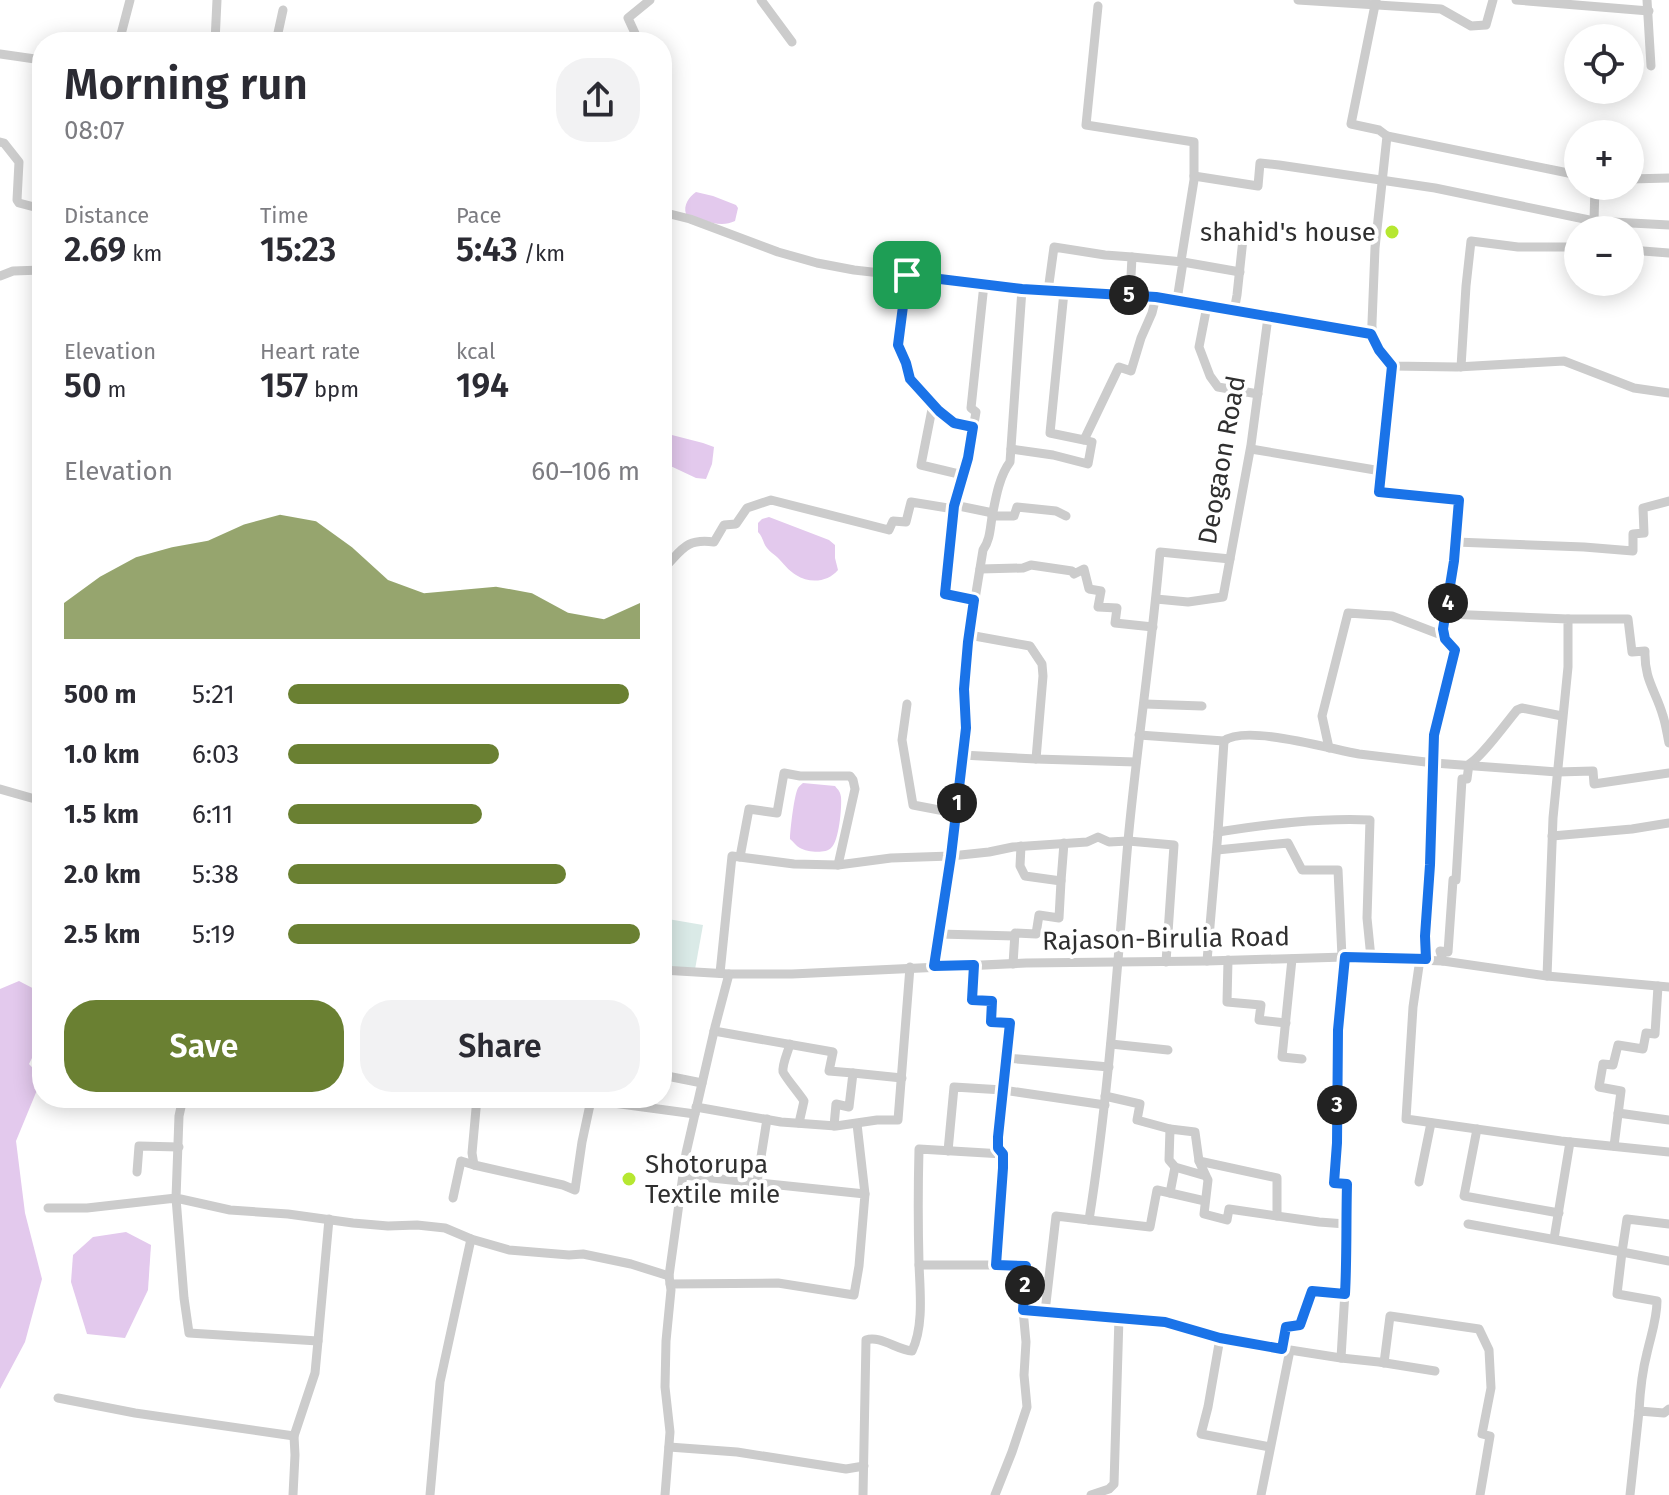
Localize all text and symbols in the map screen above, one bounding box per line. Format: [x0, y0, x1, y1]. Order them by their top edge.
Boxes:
map controls [1564, 24, 1644, 296]
button: locate [1564, 24, 1644, 104]
text: Morning run [64, 58, 308, 111]
button: share [556, 58, 640, 142]
text: 08:07 [64, 115, 125, 146]
button: + [1564, 120, 1644, 200]
text: Distance [64, 202, 149, 229]
text: Time [260, 202, 308, 229]
text: Pace [456, 202, 502, 229]
button: − [1564, 216, 1644, 296]
place label: shahid's house [1200, 217, 1376, 248]
marker: shahid's house [1383, 223, 1401, 241]
text: 2.69 [64, 229, 126, 270]
text: 15:23 [260, 229, 336, 270]
text: 5:43 [456, 229, 518, 270]
text: km [126, 240, 162, 267]
text: /km [518, 240, 565, 267]
pin [873, 241, 941, 309]
icon: arrive [885, 253, 929, 297]
pin: 5 [1109, 275, 1149, 315]
text: 5 [1123, 281, 1135, 308]
text: Elevation [64, 338, 156, 365]
text: Heart rate [260, 338, 360, 365]
text: kcal [456, 338, 496, 365]
text: 50 [64, 365, 102, 406]
text: 157 [260, 365, 308, 406]
text: 194 [456, 365, 509, 406]
street label: Deogaon Road [1192, 373, 1252, 547]
text: m [102, 376, 126, 403]
text: bpm [308, 376, 359, 403]
text: Elevation [64, 456, 173, 487]
text: 60–106 m [531, 456, 640, 487]
pin: 4 [1428, 583, 1468, 623]
text: 4 [1442, 589, 1454, 616]
text: 500 m [64, 679, 137, 710]
text: 5:21 [192, 679, 235, 710]
text: 1.0 km [64, 739, 140, 770]
text: 6:03 [192, 739, 239, 770]
pin: 1 [937, 783, 977, 823]
text: 1 [952, 789, 962, 816]
text: 1.5 km [64, 799, 139, 830]
text: 6:11 [192, 799, 233, 830]
text: 2.0 km [64, 859, 141, 890]
text: 5:38 [192, 859, 239, 890]
text: 2.5 km [64, 919, 140, 950]
text: 5:19 [192, 919, 235, 950]
street label: Rajason-Birulia Road [1042, 921, 1290, 957]
button: Save [64, 1000, 344, 1092]
button: Share [360, 1000, 640, 1092]
pin: 3 [1317, 1085, 1357, 1125]
text: 3 [1331, 1091, 1343, 1118]
place label: Shotorupa Textile mile [645, 1149, 780, 1210]
marker: Shotorupa Textile mile [620, 1170, 638, 1188]
pin: 2 [1005, 1265, 1045, 1305]
text: 2 [1019, 1271, 1031, 1298]

